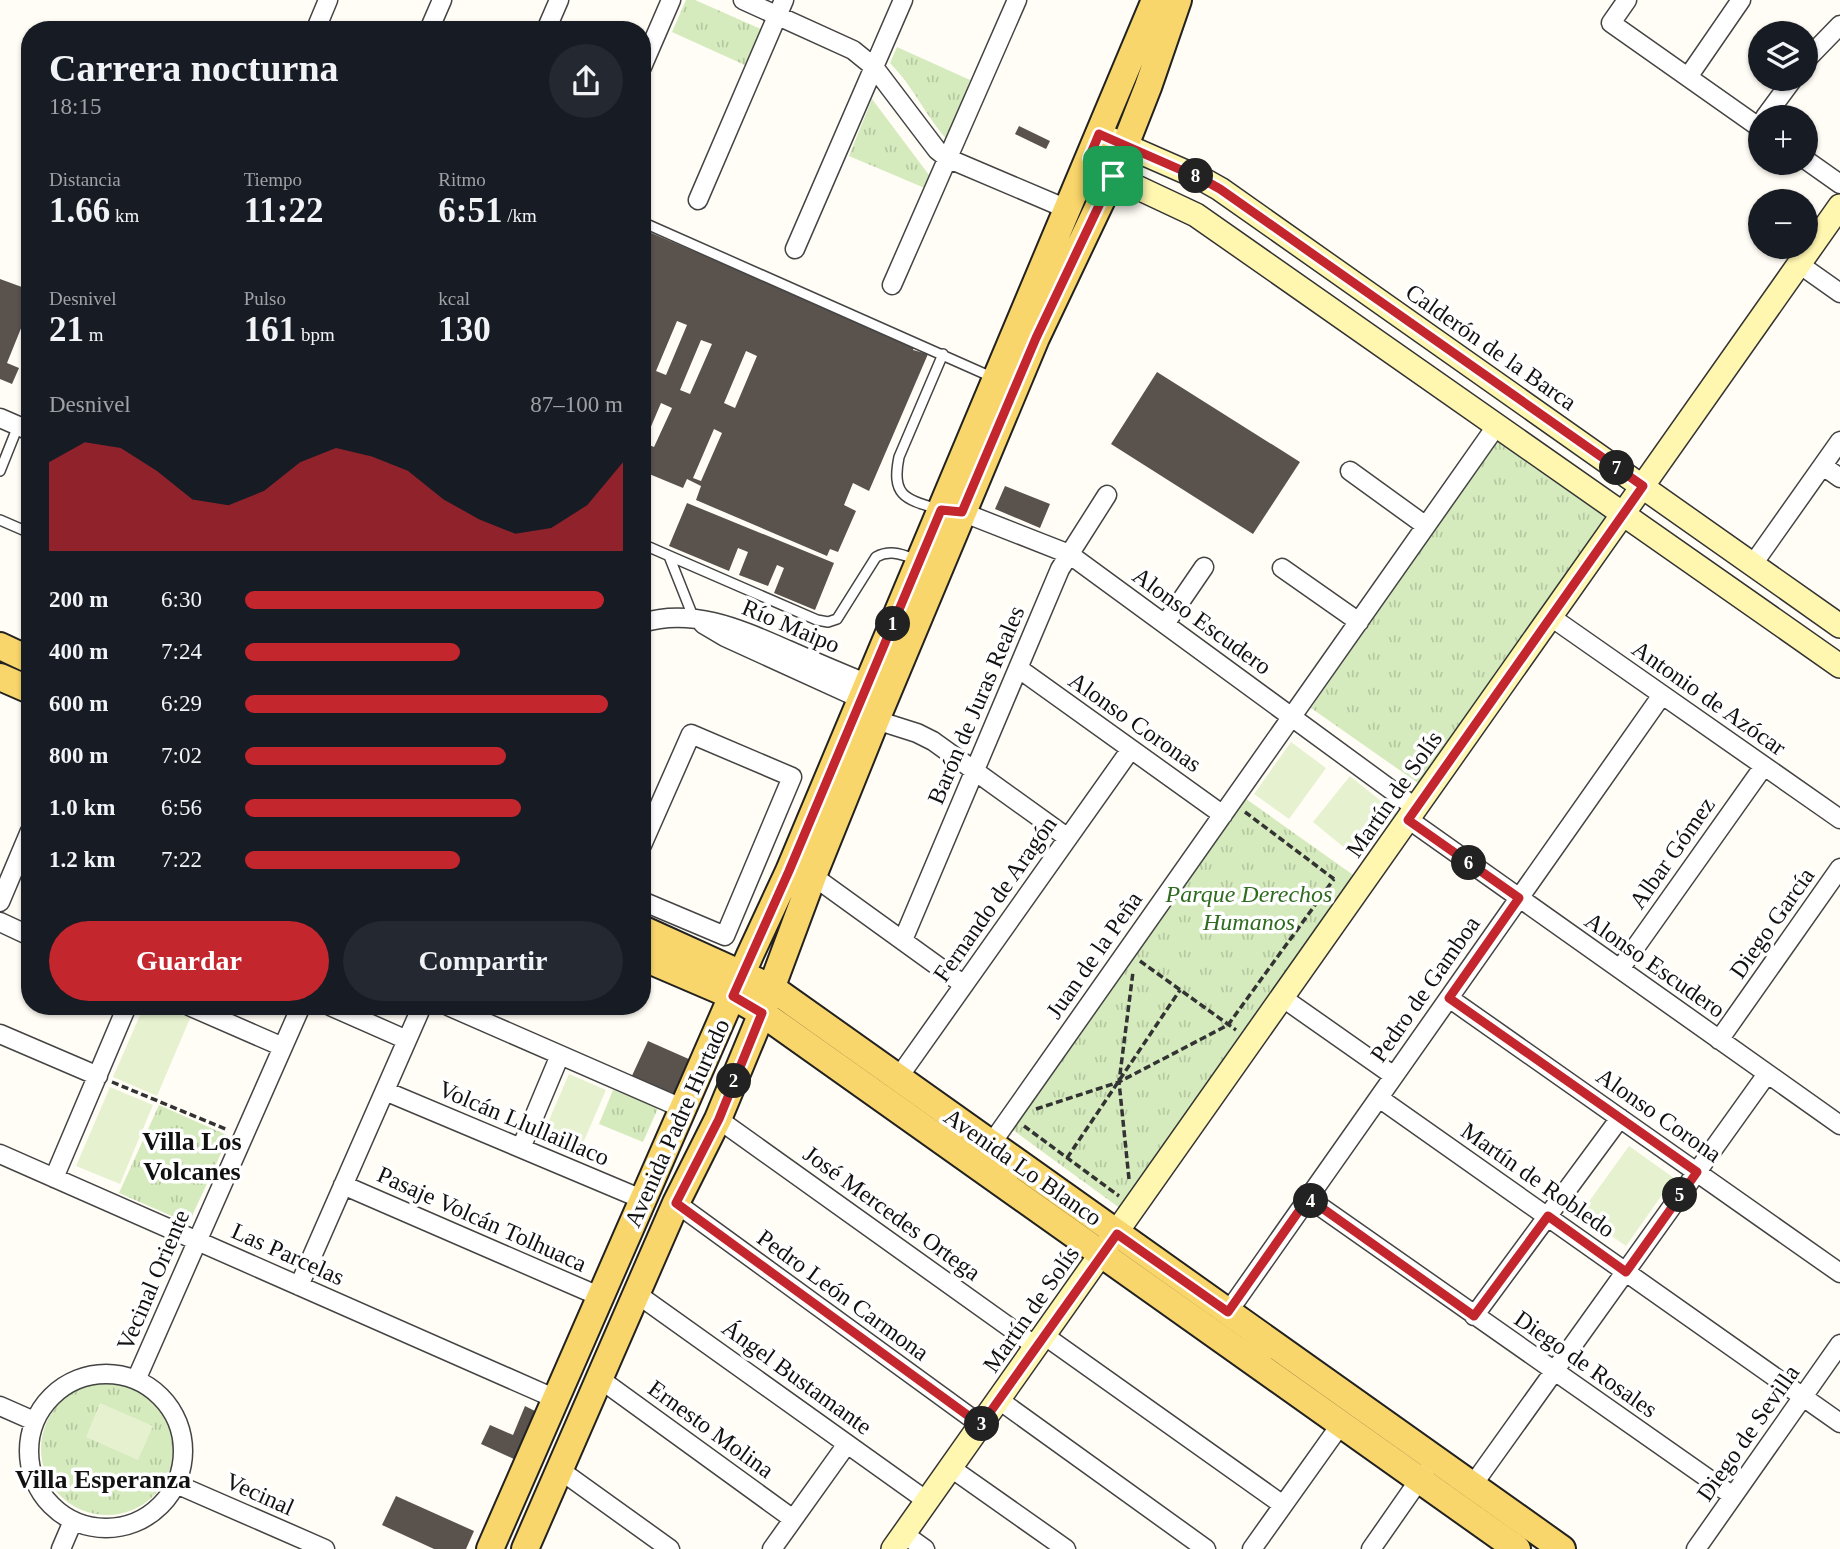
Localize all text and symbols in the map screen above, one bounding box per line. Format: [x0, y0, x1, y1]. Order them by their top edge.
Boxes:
map controls [1748, 21, 1818, 259]
button: layers [1748, 21, 1818, 91]
button: share [549, 44, 623, 118]
text: Carrera nocturna [49, 47, 339, 89]
text: 18:15 [49, 94, 101, 119]
button: + [1748, 105, 1818, 175]
pin [1083, 146, 1143, 206]
icon: arrive [1094, 157, 1132, 195]
pin: 8 [1178, 158, 1214, 194]
text: 8 [1191, 165, 1200, 186]
text: Distancia [49, 169, 121, 190]
text: Tiempo [244, 169, 302, 190]
text: Ritmo [438, 169, 486, 190]
button: − [1748, 189, 1818, 259]
text: 1.66 [49, 191, 110, 230]
text: 11:22 [244, 191, 323, 230]
text: 6:51 [438, 191, 502, 230]
text: km [110, 205, 139, 226]
text: /km [502, 205, 537, 226]
street label: Calderón de la Barca [1401, 278, 1581, 416]
text: Desnivel [49, 288, 117, 309]
text: Pulso [244, 288, 286, 309]
text: kcal [438, 288, 470, 309]
text: 21 [49, 310, 84, 349]
text: 161 [244, 310, 296, 349]
text: 130 [438, 310, 491, 349]
text: m [84, 324, 104, 345]
text: bpm [296, 324, 335, 345]
text: Desnivel [49, 392, 131, 417]
text: 87–100 m [530, 392, 623, 417]
pin: 7 [1600, 450, 1634, 486]
text: 7 [1612, 457, 1621, 478]
street label: Alonso Escudero [1128, 562, 1276, 680]
text: 200 m [49, 587, 108, 612]
text: 6:30 [161, 587, 202, 612]
street label: Río Maipo [738, 594, 844, 658]
street label: Barón de Juras Reales [922, 602, 1030, 808]
pin: 1 [876, 606, 910, 642]
text: 1 [888, 613, 897, 634]
street label: Antonio de Azócar [1627, 635, 1791, 761]
text: 400 m [49, 639, 108, 664]
text: 7:24 [161, 639, 202, 664]
street label: Alonso Coronas [1064, 667, 1206, 777]
text: 600 m [49, 691, 108, 716]
text: 6:29 [161, 691, 202, 716]
street label: Martín de Solís [1341, 726, 1447, 862]
text: 800 m [49, 743, 108, 768]
text: 7:02 [161, 743, 202, 768]
street label: Albar Gómez [1624, 792, 1720, 914]
text: 1.0 km [49, 795, 115, 820]
text: 6:56 [161, 795, 202, 820]
street label: Fernando de Aragón [928, 811, 1062, 987]
pin: 6 [1452, 846, 1486, 880]
text: 1.2 km [49, 847, 115, 872]
text: 7:22 [161, 847, 202, 872]
text: 6 [1464, 852, 1473, 873]
street label: Diego García [1724, 863, 1820, 983]
park label: Parque Derechos Humanos [1165, 881, 1332, 935]
street label: Juan de la Peña [1041, 886, 1147, 1023]
street label: Alonso Escudero [1580, 907, 1730, 1023]
street label: Pedro de Gamboa [1365, 911, 1485, 1067]
button: Guardar [49, 921, 329, 1001]
button: Compartir [343, 921, 623, 1001]
street label: Avenida Padre Hurtado [619, 1015, 735, 1231]
street label: Alonso Corona [1592, 1062, 1727, 1168]
pin: 2 [716, 1064, 752, 1098]
text: 2 [729, 1070, 738, 1091]
street label: Volcán Llullaillaco [435, 1075, 613, 1171]
street label: Avenida Lo Blanco [939, 1103, 1107, 1231]
street label: Martín de Robledo [1456, 1117, 1620, 1243]
district label: Villa Los Volcanes [142, 1127, 242, 1186]
street label: José Mercedes Ortega [799, 1140, 986, 1286]
street label: Pasaje Volcán Tolhuaca [373, 1161, 591, 1277]
pin: 5 [1662, 1178, 1698, 1212]
pin: 4 [1294, 1184, 1328, 1218]
text: 5 [1675, 1184, 1684, 1205]
text: 4 [1306, 1190, 1315, 1211]
street label: Vecinal Oriente [112, 1206, 194, 1354]
street label: Las Parcelas [228, 1218, 348, 1290]
street label: Pedro León Carmona [752, 1224, 934, 1366]
street label: Martín de Solís [978, 1241, 1084, 1377]
street label: Diego de Rosales [1510, 1305, 1662, 1423]
street label: Ángel Bustamante [717, 1314, 877, 1440]
street label: Diego de Sevilla [1691, 1360, 1805, 1506]
street label: Ernesto Molina [643, 1375, 779, 1483]
pin: 3 [964, 1406, 1000, 1442]
text: 3 [977, 1413, 986, 1434]
district label: Villa Esperanza [15, 1465, 191, 1494]
street label: Vecinal [222, 1467, 298, 1521]

